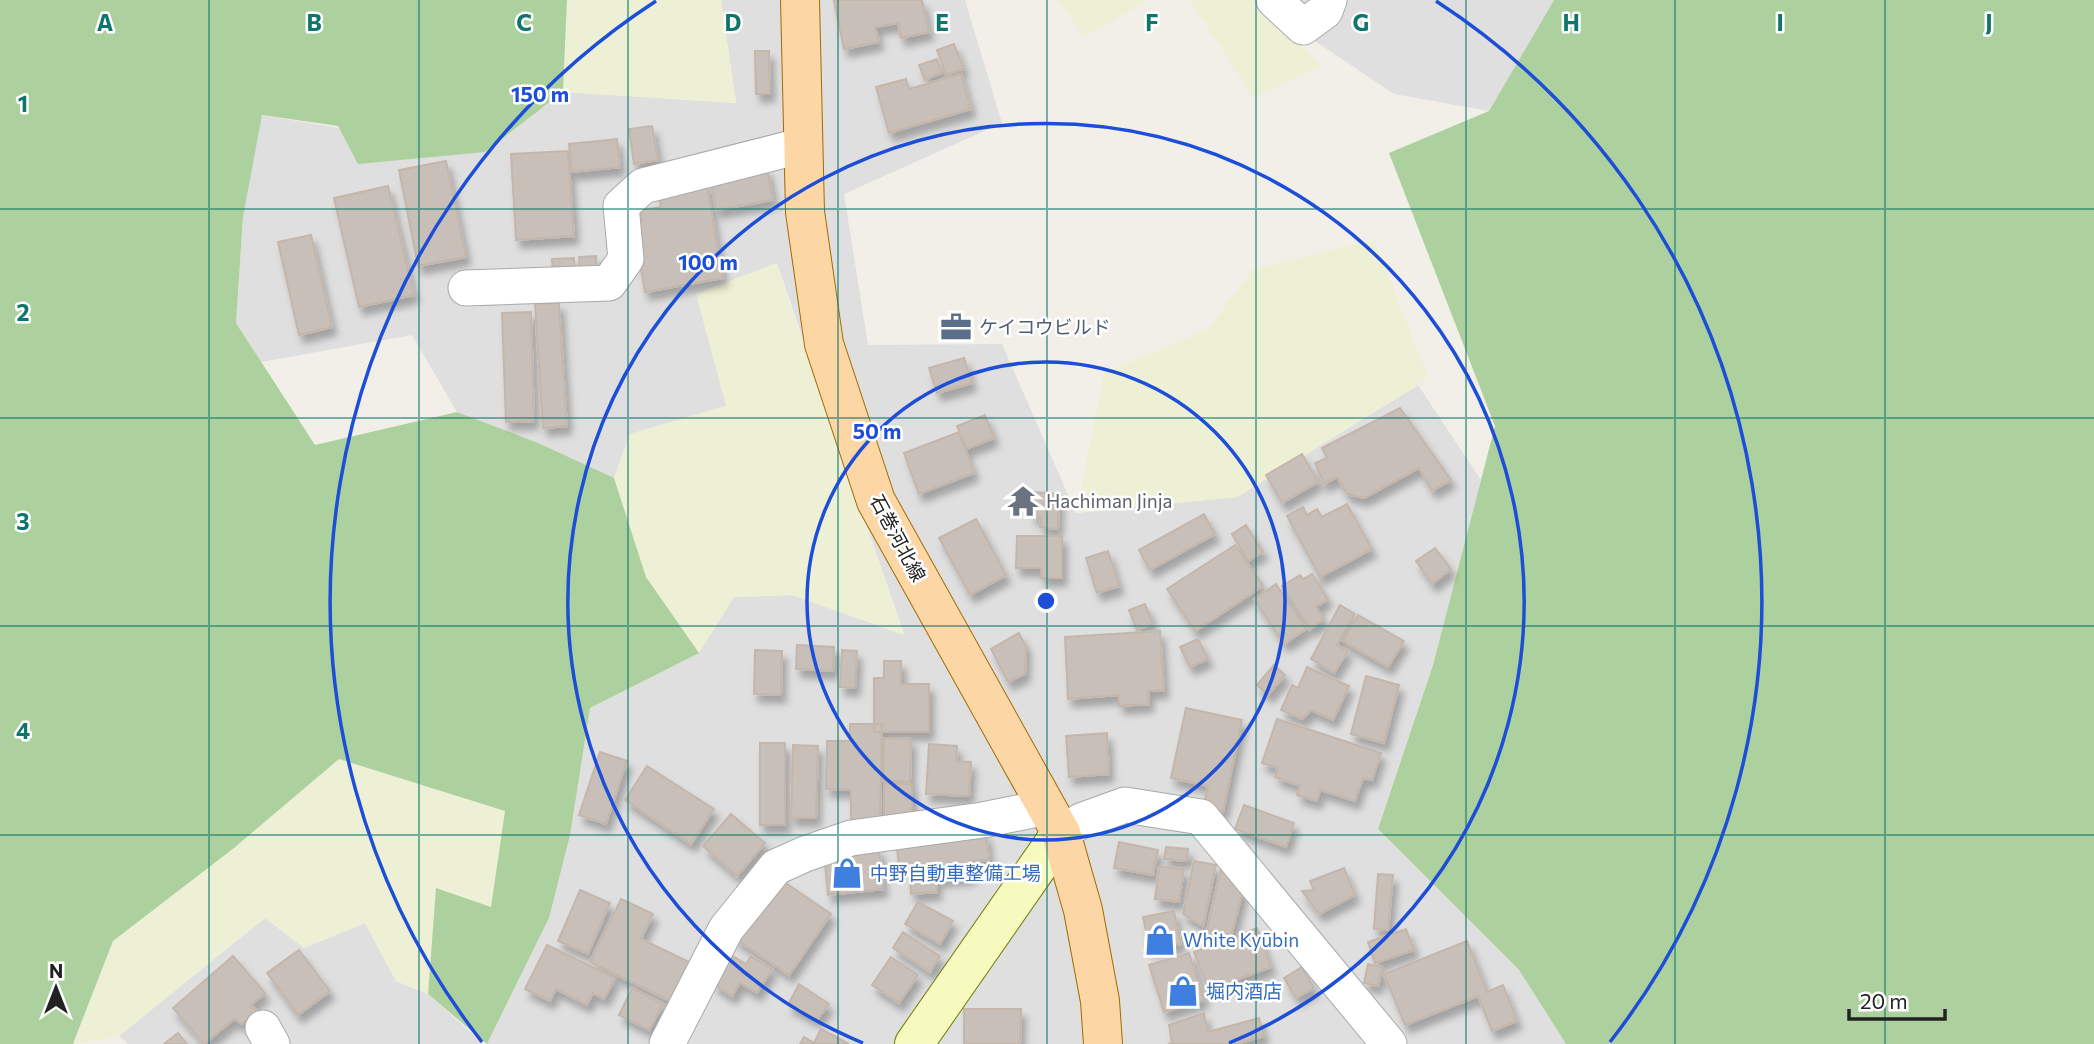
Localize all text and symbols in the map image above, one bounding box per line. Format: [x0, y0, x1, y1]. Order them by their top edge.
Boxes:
text: A [97, 8, 114, 36]
text: B [306, 8, 322, 36]
text: C [516, 8, 532, 36]
text: D [725, 8, 742, 36]
text: E [935, 8, 949, 36]
text: F [1145, 8, 1159, 36]
text: G [1353, 8, 1369, 36]
text: H [1562, 8, 1580, 36]
text: I [1776, 8, 1784, 36]
text: J [1985, 8, 1993, 36]
text: 150 m [511, 81, 569, 106]
text: 1 [18, 89, 28, 117]
text: 100 m [678, 249, 738, 274]
text: 2 [16, 298, 30, 326]
office icon: ケイコウビルド [939, 310, 973, 344]
place label: ケイコウビルド [979, 315, 1111, 338]
text: 50 m [853, 418, 901, 443]
temple icon: Hachiman Jinja [1006, 484, 1040, 518]
place label: Hachiman Jinja [1046, 489, 1172, 512]
street label: 石巻河北線 [866, 490, 931, 585]
text: 3 [16, 507, 30, 535]
centre of rings [1034, 589, 1058, 613]
text: 4 [16, 716, 30, 744]
shop icon: 中野自動車整備工場 [830, 856, 864, 890]
place label: 中野自動車整備工場 [870, 861, 1041, 884]
shop icon: White Kyūbin [1143, 923, 1177, 957]
place label: White Kyūbin [1183, 928, 1299, 951]
north arrow [21, 953, 91, 1023]
text: N [49, 959, 63, 982]
shop icon: 堀内酒店 [1166, 974, 1200, 1008]
scale bar [1849, 978, 1945, 1022]
place label: 堀内酒店 [1206, 979, 1282, 1002]
text: 20 m [1860, 988, 1908, 1013]

